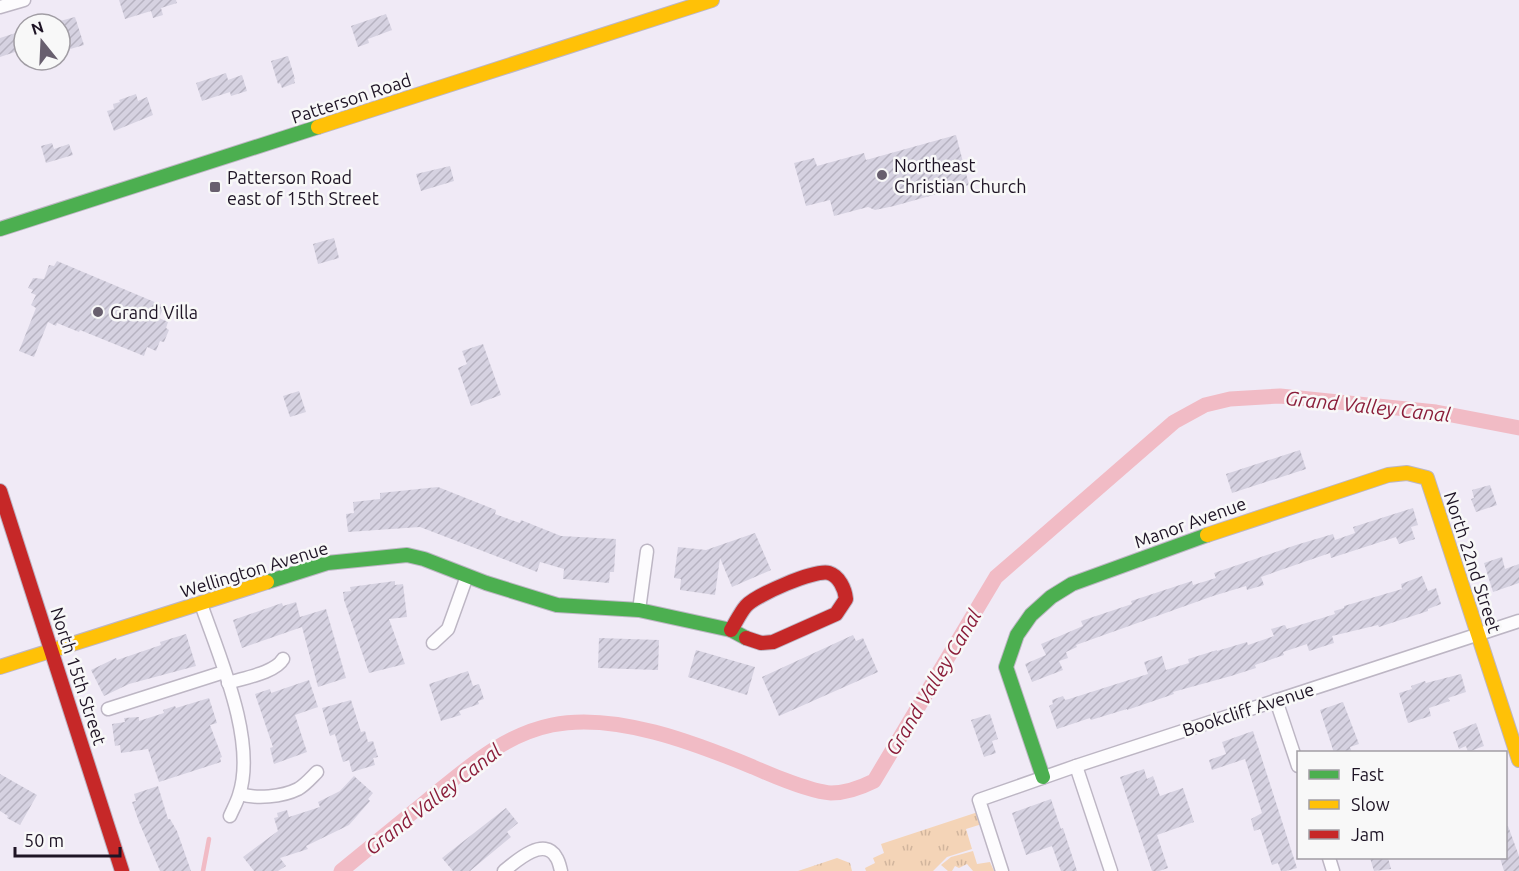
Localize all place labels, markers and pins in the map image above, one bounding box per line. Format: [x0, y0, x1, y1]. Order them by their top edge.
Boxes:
place label: Northeast Christian Church [894, 155, 1026, 196]
place label: Patterson Road east of 15th Street [227, 167, 379, 208]
marker: Northeast Christian Church [875, 168, 889, 182]
marker: Patterson Road east of 15th Street [208, 180, 222, 194]
place label: Grand Villa [110, 302, 198, 322]
marker: Grand Villa [91, 305, 105, 319]

